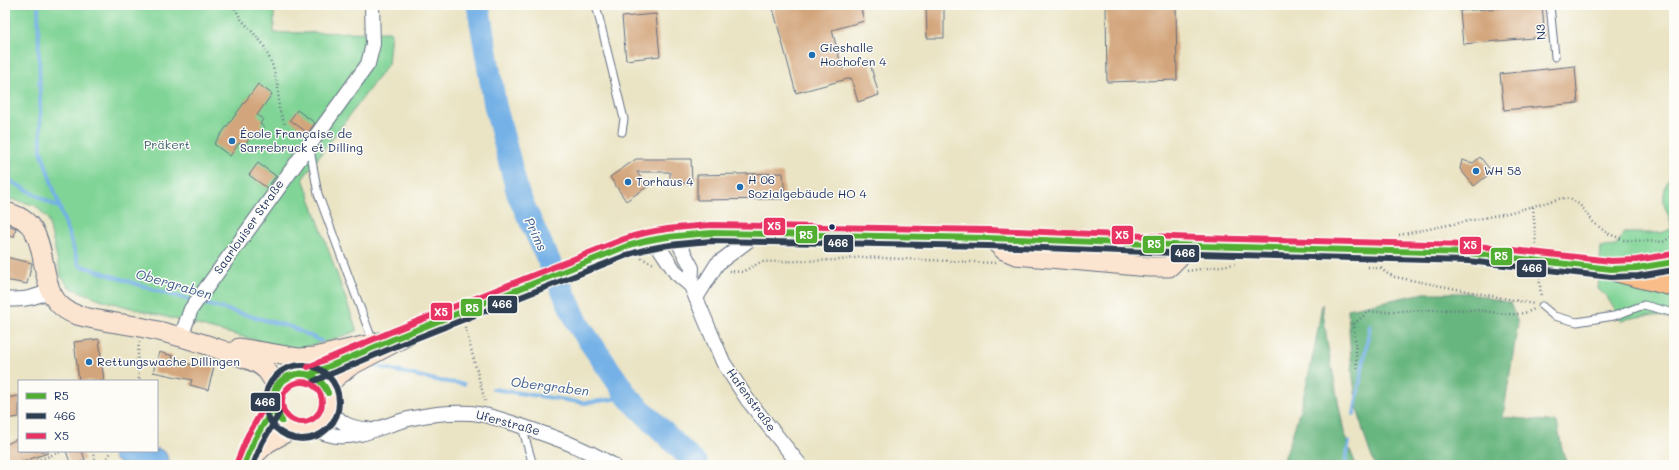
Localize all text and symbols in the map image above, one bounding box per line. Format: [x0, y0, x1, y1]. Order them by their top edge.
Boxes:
street label: N3 [1531, 23, 1549, 41]
place label: Gieshalle Hochofen 4 [820, 39, 886, 69]
marker: Gieshalle Hochofen 4 [807, 50, 817, 60]
place label: École Française de Sarrebruck et Dilling [240, 125, 363, 155]
park label: Präkert [144, 136, 190, 152]
marker: École Française de Sarrebruck et Dilling [227, 136, 237, 146]
place label: WH 58 [1484, 162, 1521, 178]
marker: WH 58 [1471, 166, 1481, 176]
place label: H 06 Sozialgebäude HO 4 [748, 171, 867, 201]
place label: Torhaus 4 [636, 173, 693, 189]
street label: Saarlouiser Straße [210, 176, 287, 277]
marker: Torhaus 4 [623, 177, 633, 187]
marker: H 06 Sozialgebäude HO 4 [735, 182, 745, 192]
water label: Prims [521, 214, 552, 253]
line badge: X5 [763, 217, 786, 236]
text: X5 [767, 218, 782, 233]
unlabelled marker [827, 222, 837, 232]
line badge: R5 [795, 225, 818, 244]
line badge: X5 [1111, 225, 1134, 245]
text: R5 [799, 227, 814, 242]
text: X5 [1115, 227, 1130, 242]
line badge: 466 [823, 234, 854, 253]
text: 466 [828, 235, 848, 250]
line badge: R5 [1142, 235, 1165, 254]
text: R5 [1147, 236, 1162, 251]
line badge: X5 [1459, 236, 1482, 255]
text: X5 [1463, 237, 1478, 252]
line badge: 466 [1170, 244, 1200, 263]
text: 466 [1175, 245, 1195, 260]
line badge: R5 [1490, 247, 1513, 266]
text: R5 [1494, 248, 1509, 263]
line badge: 466 [1516, 259, 1547, 278]
text: 466 [1522, 260, 1542, 275]
water label: Obergraben [134, 264, 214, 303]
line badge: 466 [487, 295, 518, 314]
text: 466 [492, 296, 512, 311]
line badge: R5 [460, 298, 483, 317]
text: R5 [465, 300, 480, 315]
line badge: X5 [430, 302, 453, 321]
text: X5 [434, 304, 449, 319]
place label: Rettungswache Dillingen [97, 353, 240, 369]
marker: Rettungswache Dillingen [84, 357, 94, 367]
street label: Hafenstraße [723, 365, 780, 434]
water label: Obergraben [510, 372, 590, 399]
legend [18, 380, 158, 452]
text: R5 [54, 387, 69, 403]
line badge: 466 [250, 392, 281, 412]
text: 466 [255, 394, 275, 409]
street label: Uferstraße [474, 406, 542, 438]
text: 466 [54, 407, 76, 423]
text: X5 [54, 427, 69, 443]

